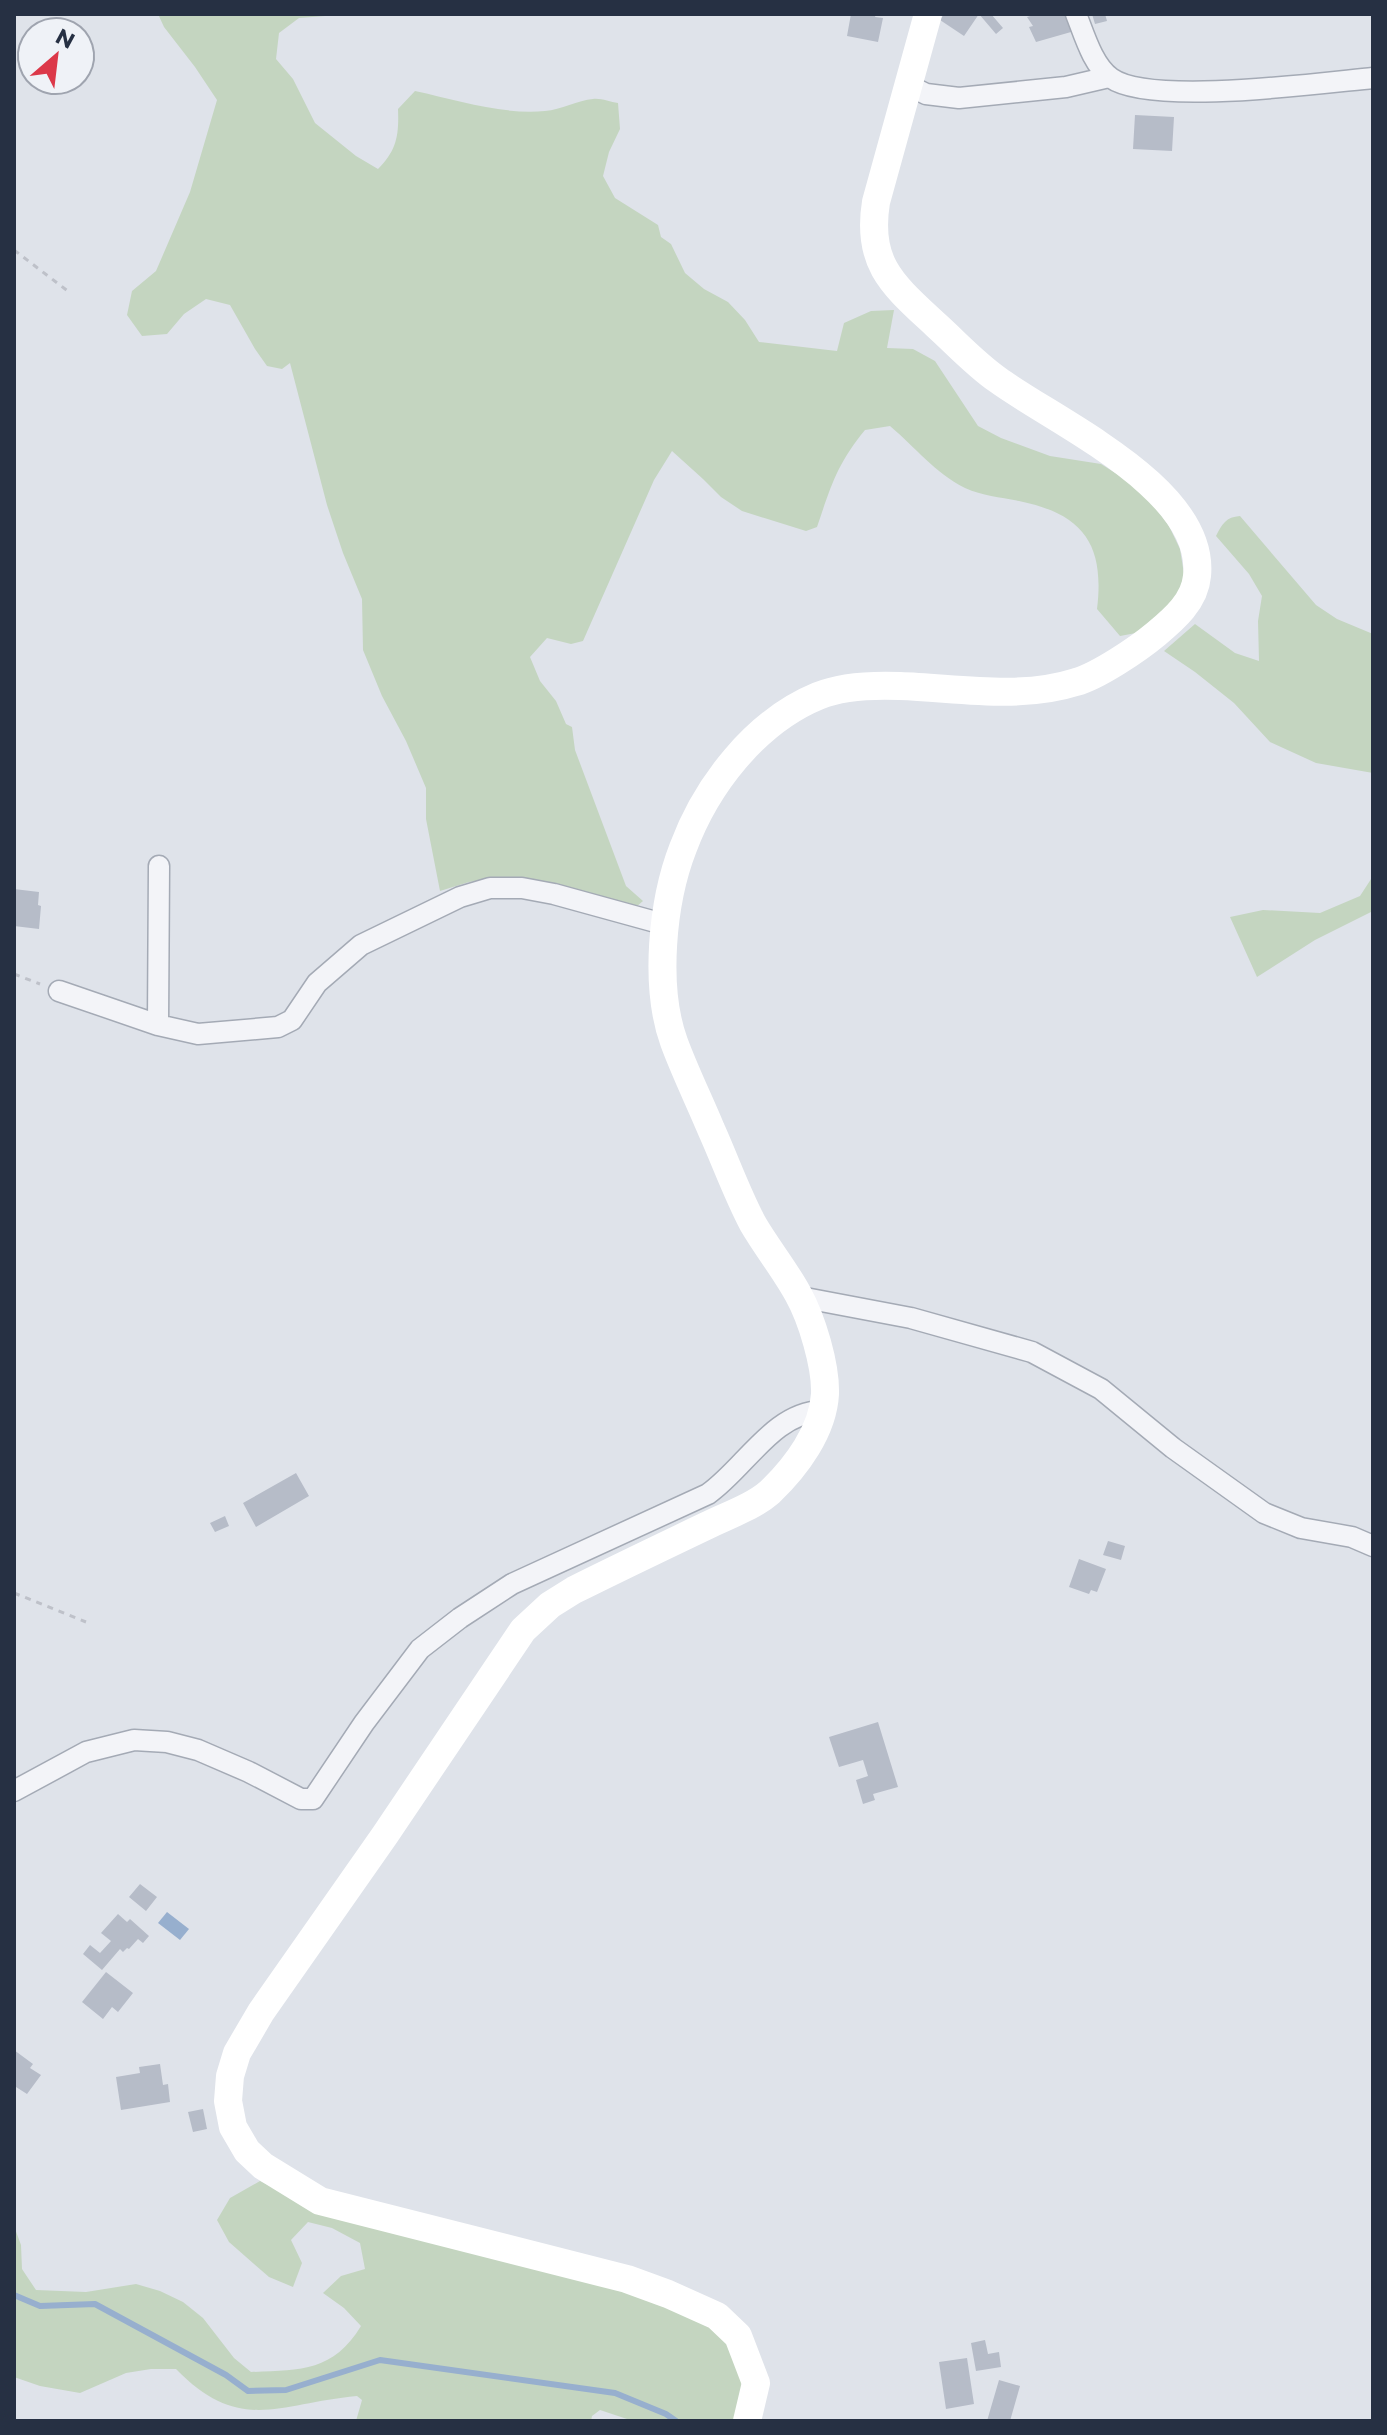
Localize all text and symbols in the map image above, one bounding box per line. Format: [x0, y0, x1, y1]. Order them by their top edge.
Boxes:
north arrow [16, 16, 96, 96]
text: N [51, 23, 79, 55]

